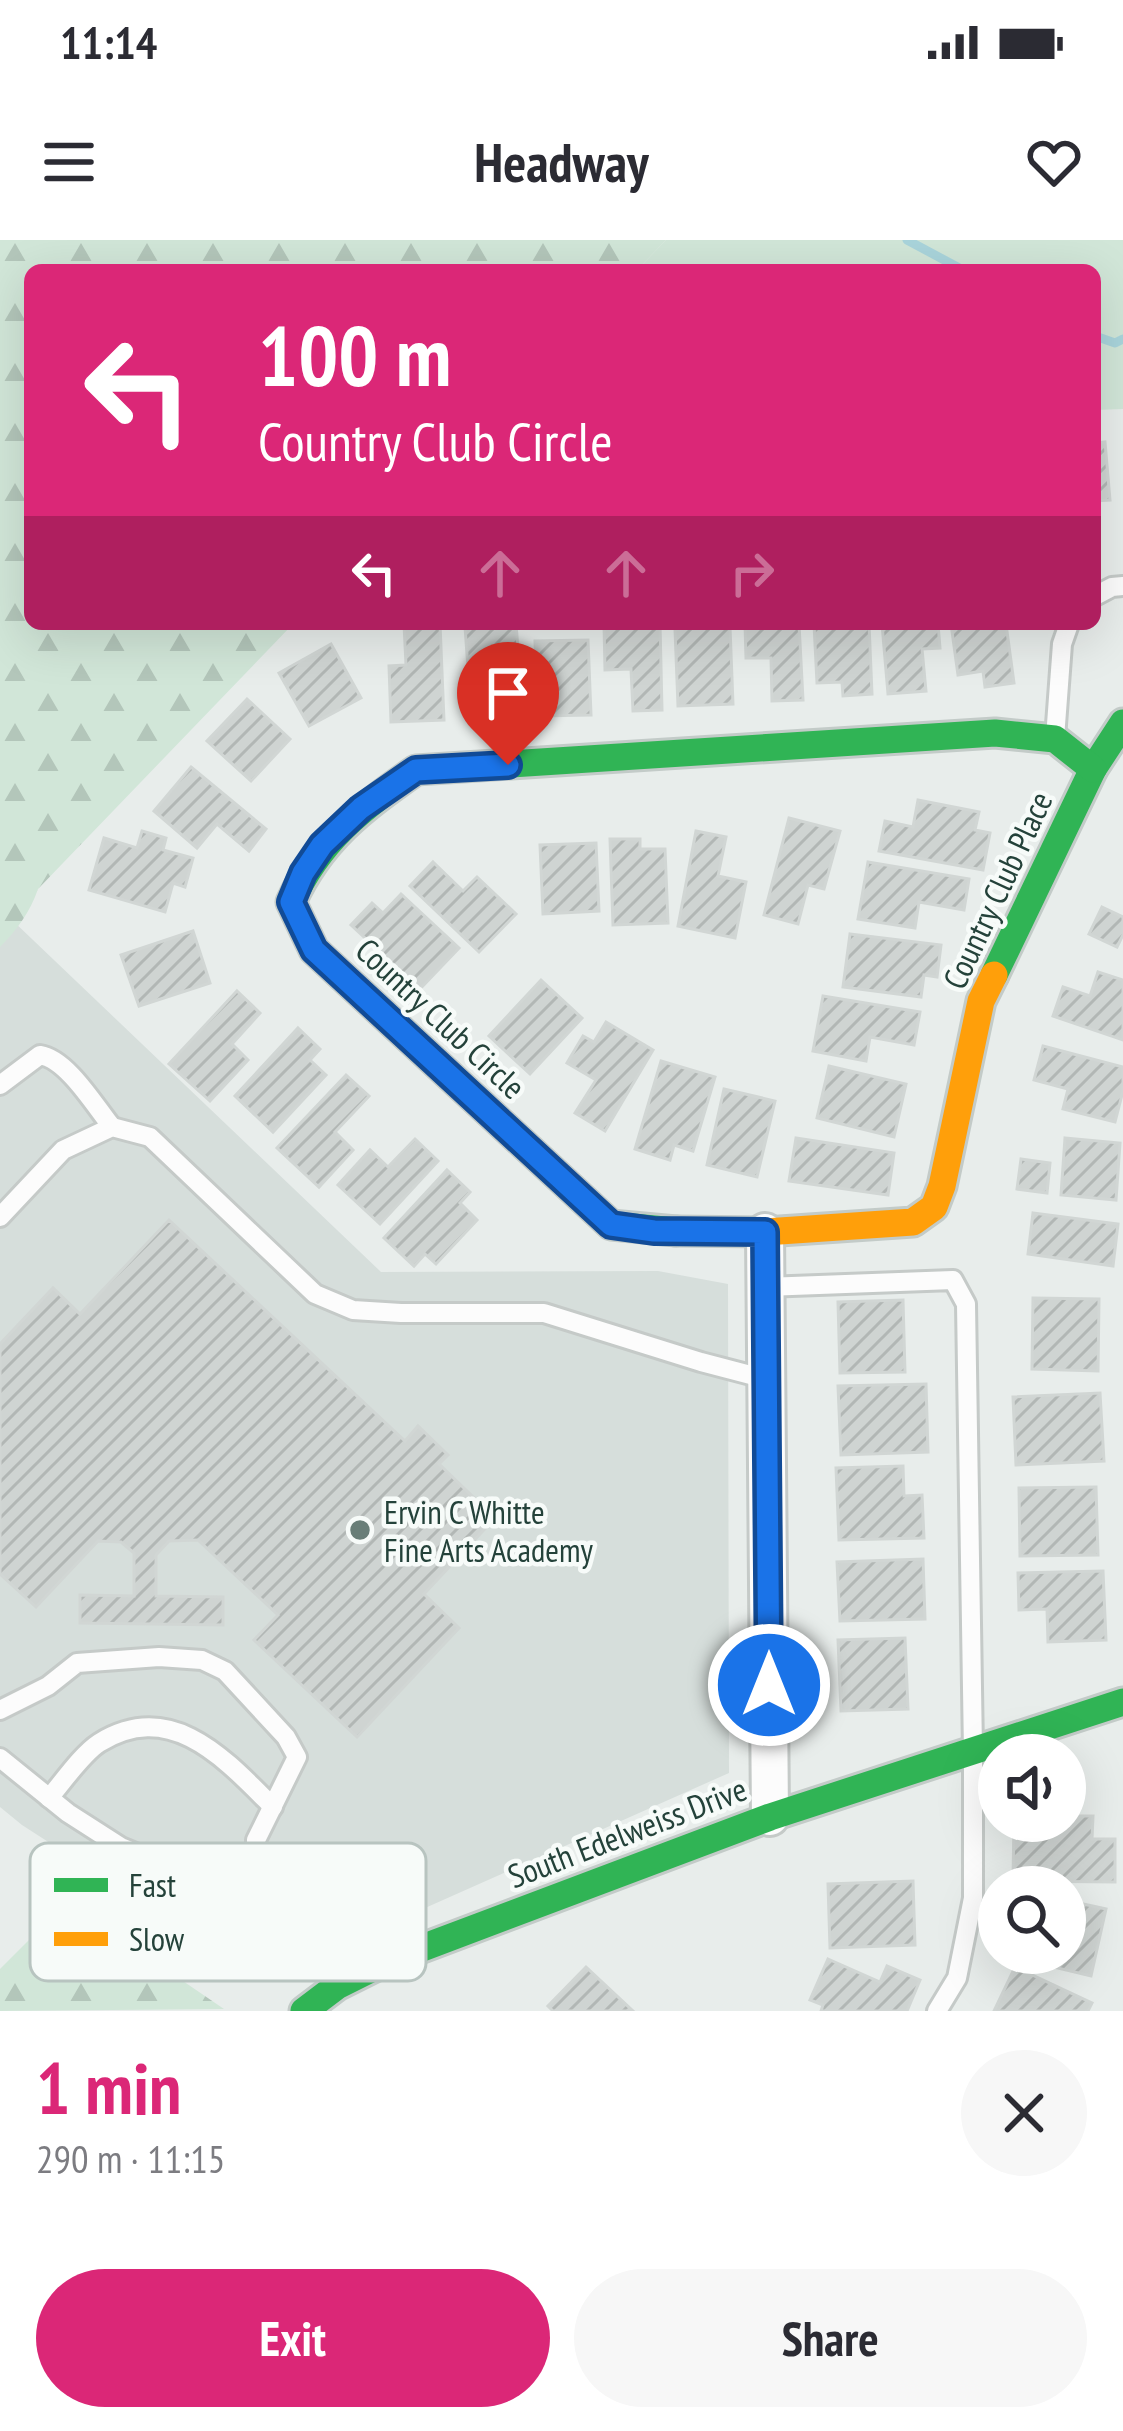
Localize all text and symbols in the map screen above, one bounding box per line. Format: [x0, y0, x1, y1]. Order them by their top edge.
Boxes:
text: 11:14 [60, 13, 157, 71]
text: Headway [474, 127, 649, 197]
icon: menu [36, 129, 102, 195]
icon: heart [1021, 129, 1087, 195]
text: 100 m [258, 300, 451, 409]
icon: left [60, 312, 216, 468]
text: Country Club Circle [258, 406, 613, 476]
icon: left [341, 540, 407, 606]
icon: ahead [467, 540, 533, 606]
icon: ahead [593, 540, 659, 606]
icon: right [719, 540, 785, 606]
pin [457, 642, 559, 765]
icon: arrive [475, 660, 541, 726]
street label: Country Club Place [933, 784, 1061, 996]
street label: Country Club Circle [347, 928, 535, 1108]
place label: Ervin C Whitte Fine Arts Academy [384, 1490, 593, 1571]
marker: Ervin C Whitte Fine Arts Academy [347, 1517, 373, 1543]
position arrow [706, 1622, 832, 1748]
map controls [978, 1734, 1086, 1974]
button: sound [978, 1734, 1086, 1842]
street label: South Edelweiss Drive [502, 1767, 752, 1897]
legend [30, 1843, 426, 1981]
text: Fast [129, 1863, 176, 1906]
button: search [978, 1866, 1086, 1974]
text: Slow [129, 1917, 185, 1960]
text: 1 min [36, 2041, 181, 2134]
button: close [961, 2050, 1087, 2176]
text: 290 m · 11:15 [36, 2133, 225, 2184]
button: Exit [36, 2269, 550, 2407]
button: Share [574, 2269, 1087, 2407]

